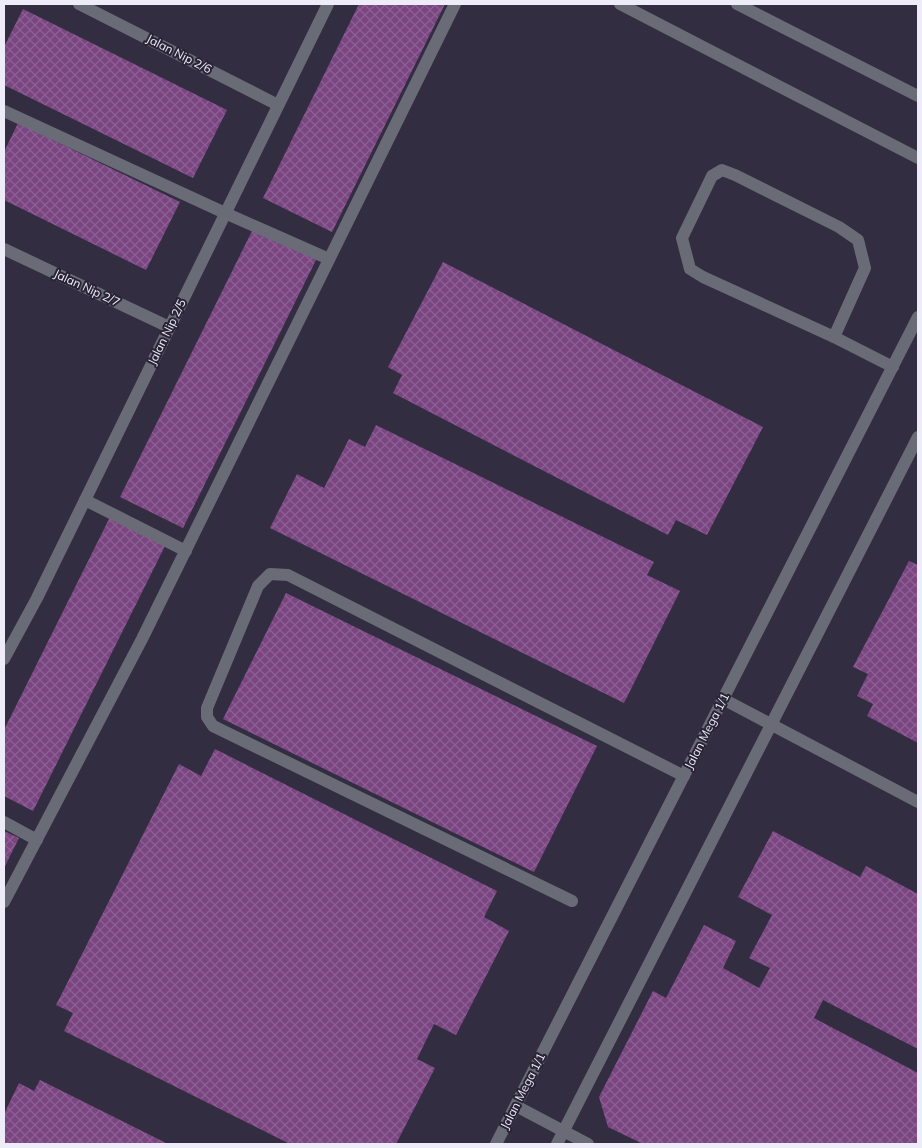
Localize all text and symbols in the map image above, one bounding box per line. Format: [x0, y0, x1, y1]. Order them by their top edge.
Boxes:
street label: Jalan Nip 2/6 [144, 31, 214, 76]
street label: Jalan Nip 2/7 [52, 266, 123, 309]
street label: Jalan Nip 2/5 [144, 296, 189, 367]
street label: Jalan Mega 1/1 [681, 690, 732, 771]
street label: Jalan Mega 1/1 [497, 1050, 548, 1131]

